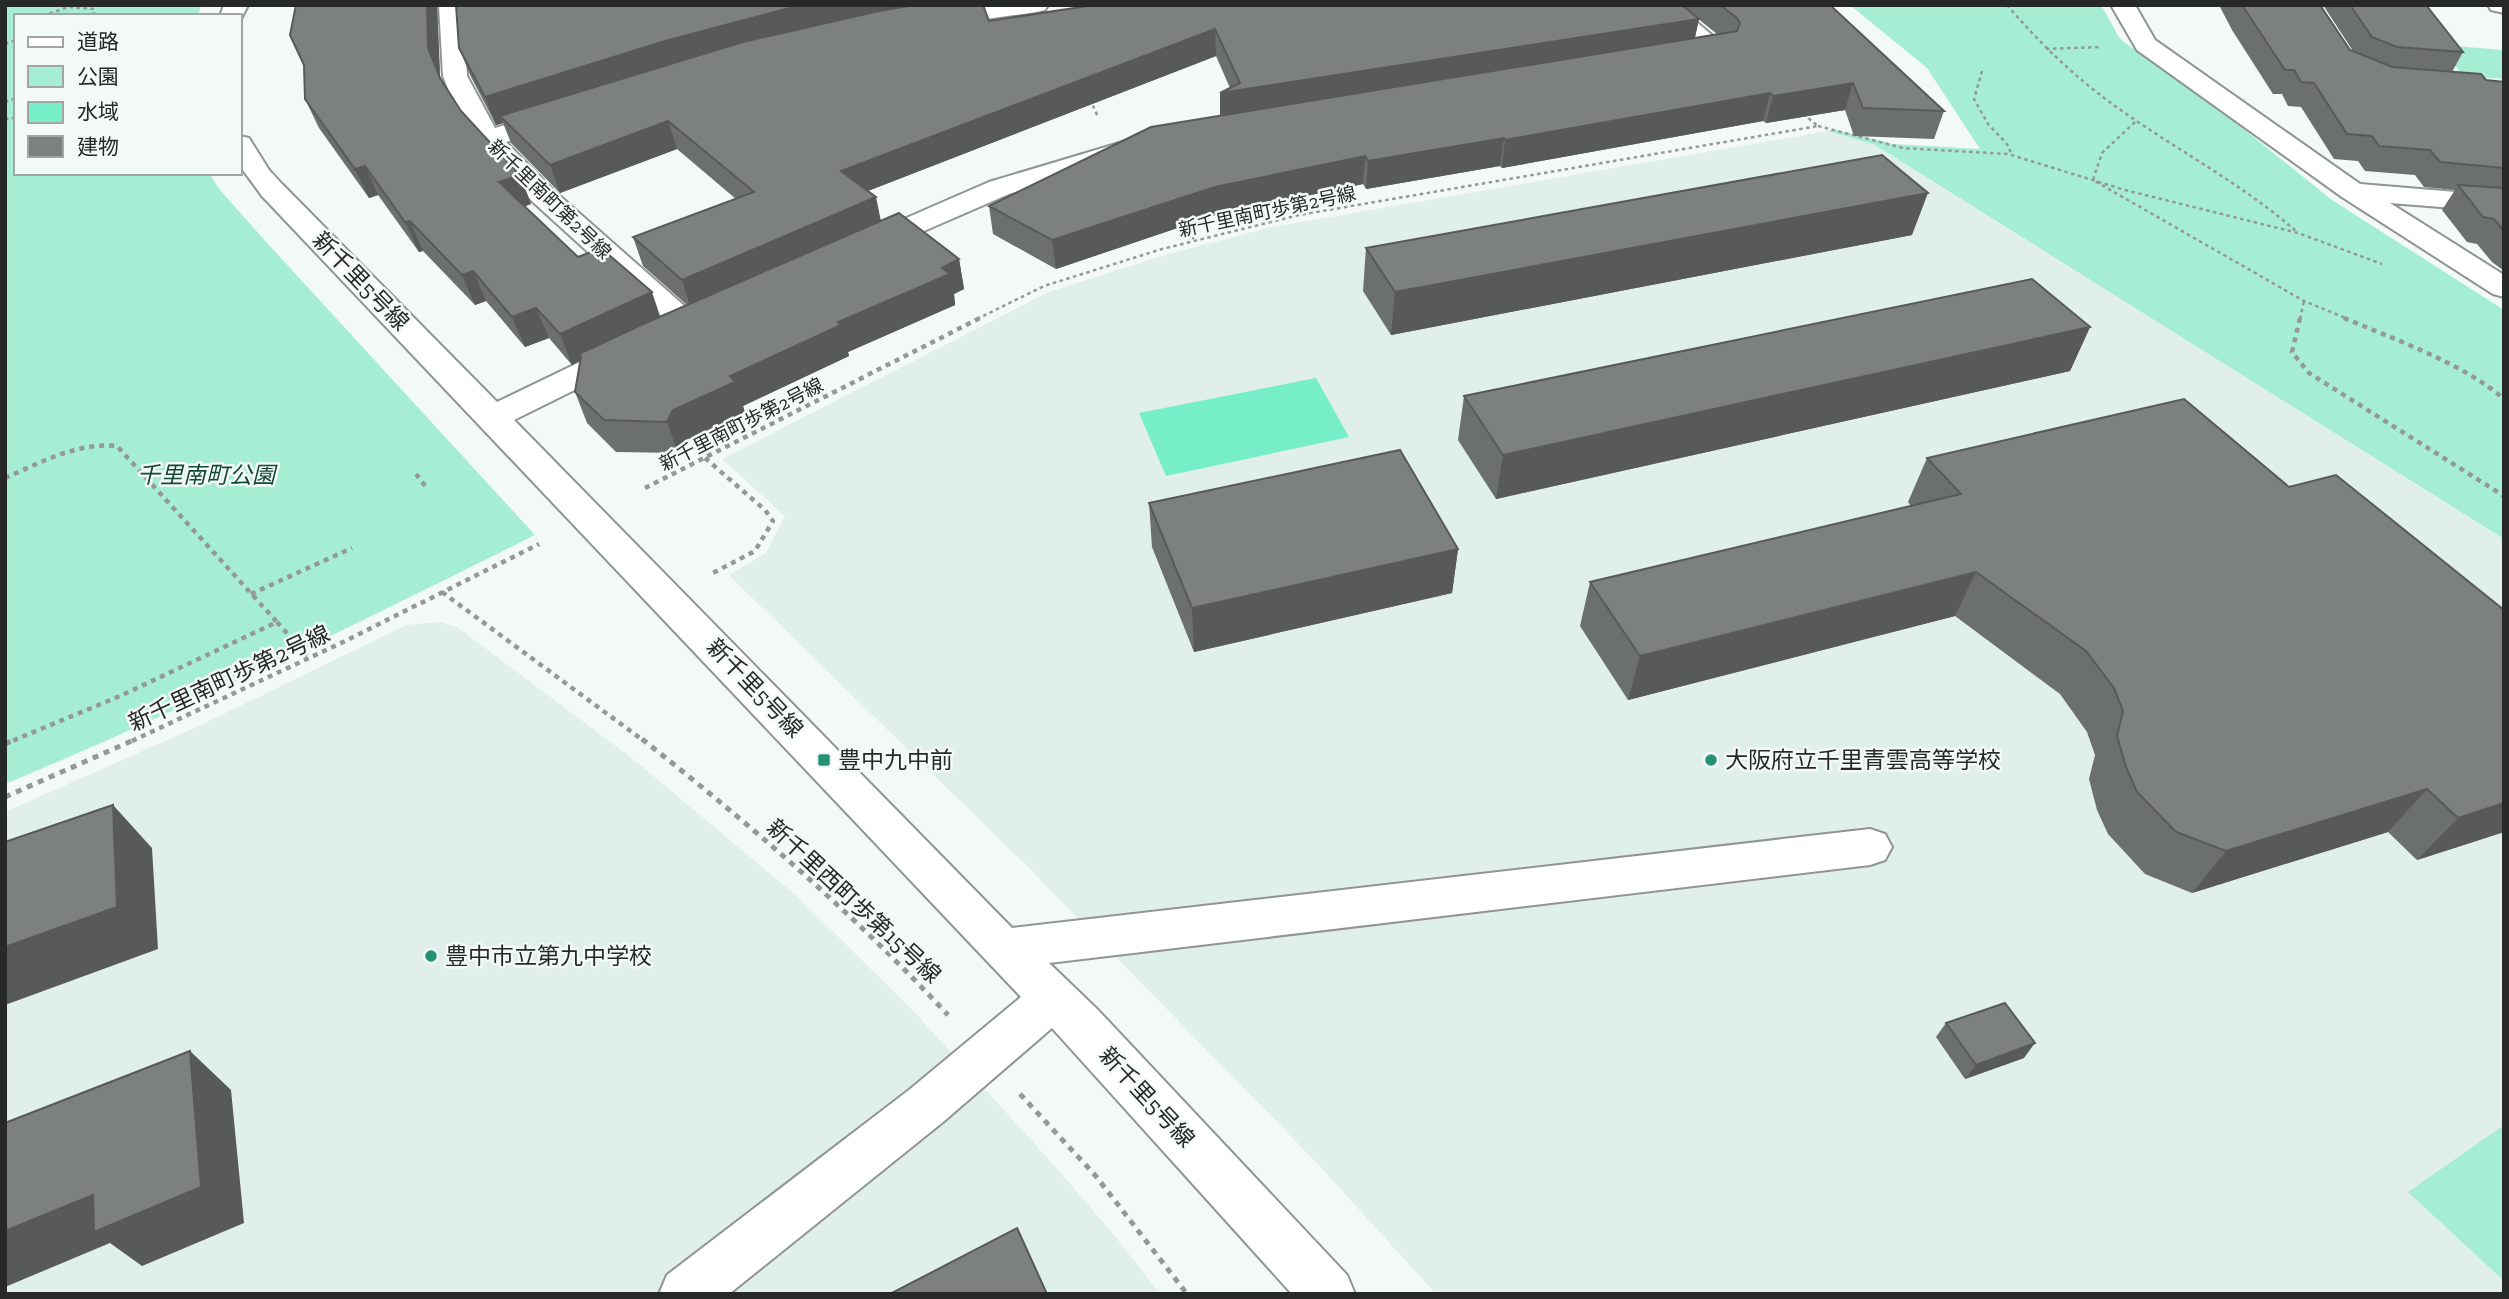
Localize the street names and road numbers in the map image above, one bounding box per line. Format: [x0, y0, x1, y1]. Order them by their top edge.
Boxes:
street label: 新千里南町第2号線 [483, 135, 616, 264]
street label: 新千里南町歩第2号線 [1176, 181, 1358, 242]
street label: 新千里5号線 [307, 226, 415, 336]
street label: 新千里南町歩第2号線 [655, 373, 827, 476]
street label: 新千里南町歩第2号線 [124, 619, 334, 737]
street label: 新千里5号線 [701, 633, 809, 743]
street label: 新千里西町歩第15号線 [761, 813, 947, 989]
street label: 新千里5号線 [1094, 1041, 1200, 1153]

